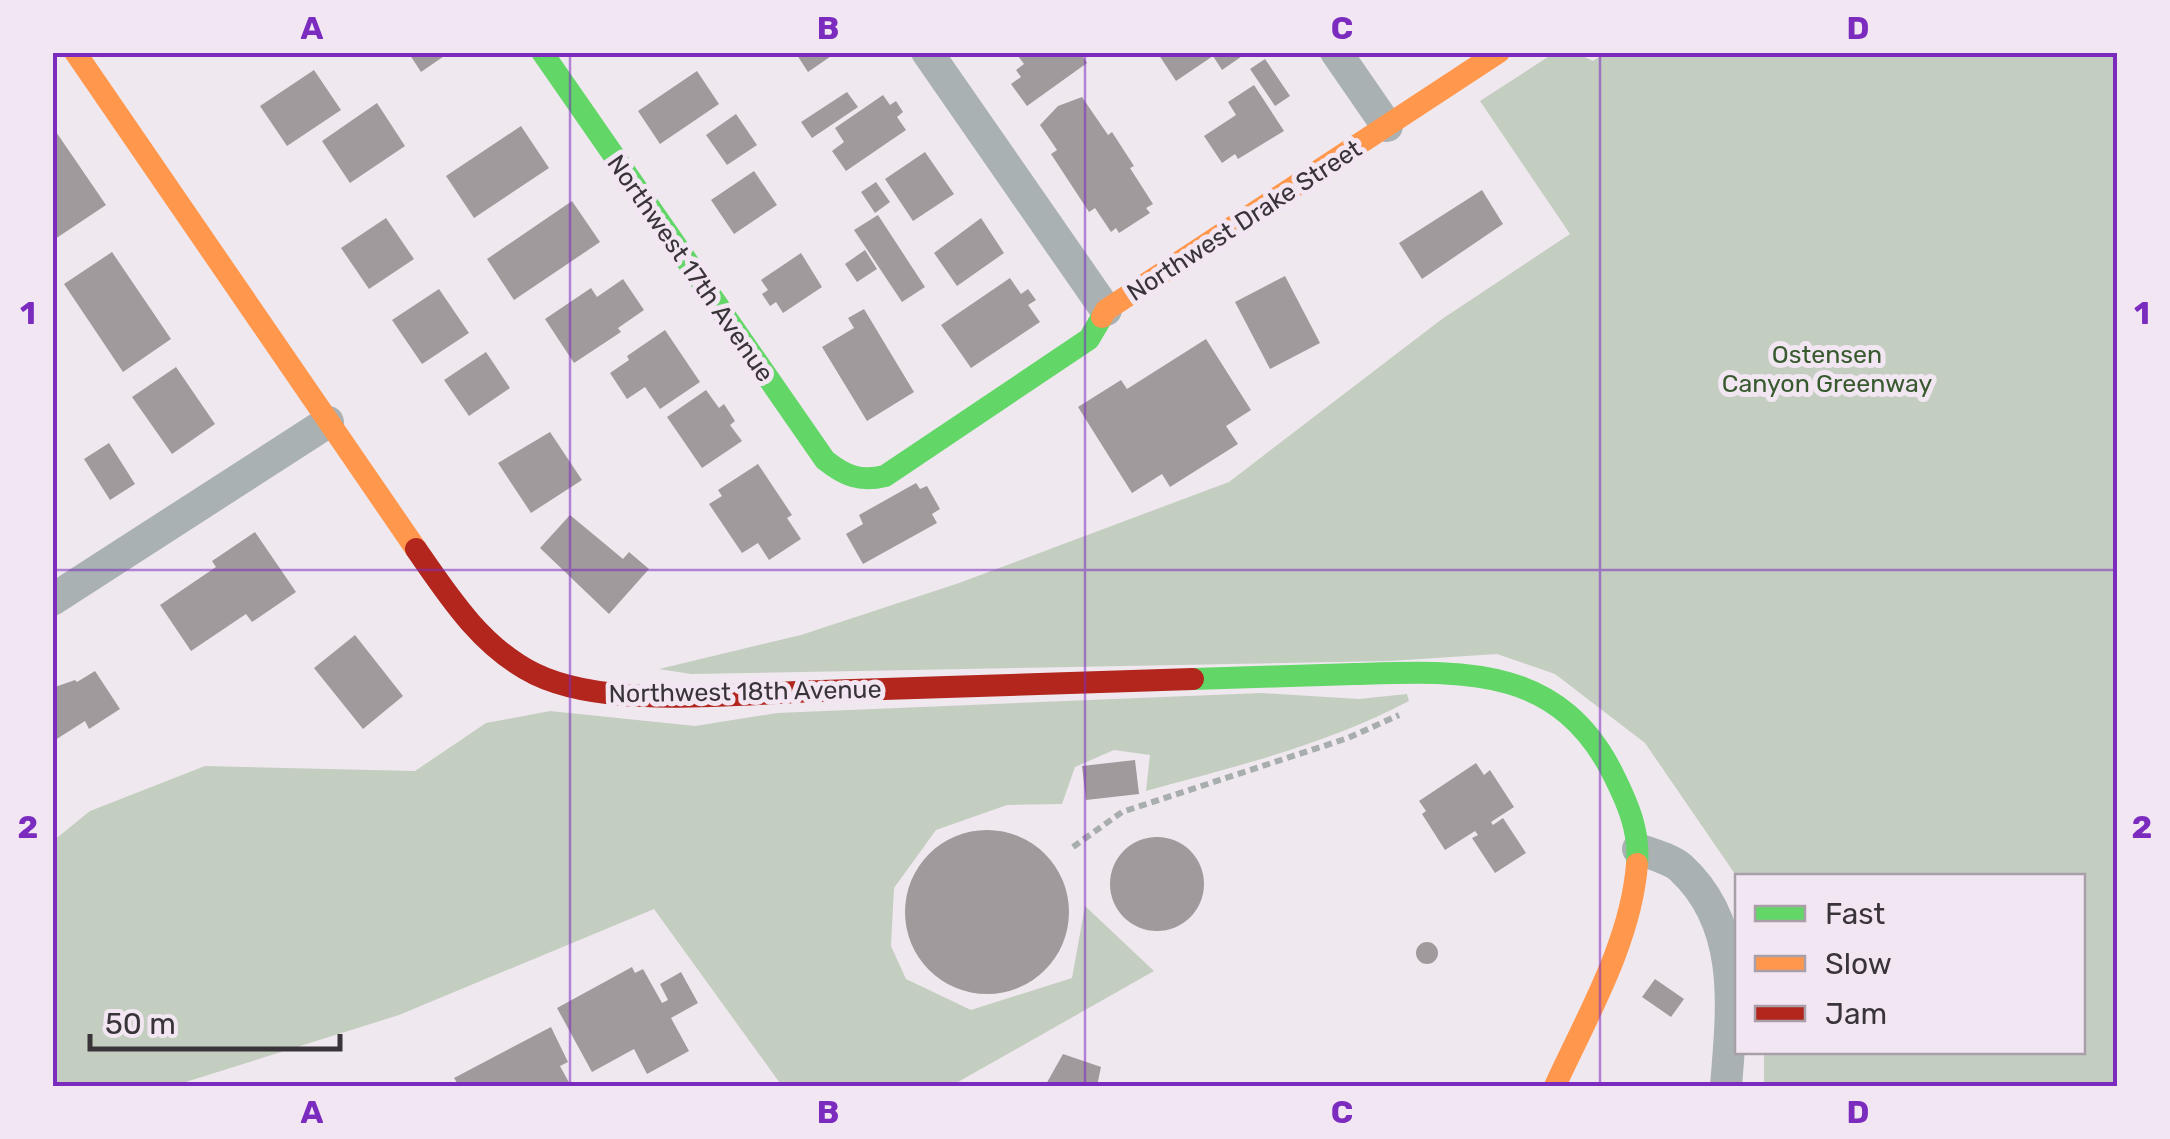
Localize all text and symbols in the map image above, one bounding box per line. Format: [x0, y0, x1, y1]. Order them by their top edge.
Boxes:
text: A [301, 9, 324, 47]
text: B [817, 9, 839, 47]
text: C [1331, 9, 1353, 47]
text: D [1847, 9, 1869, 47]
street label: Northwest Drake Street [1122, 134, 1367, 307]
street label: Northwest 17th Avenue [601, 149, 780, 387]
text: 1 [20, 294, 36, 332]
text: 1 [2134, 294, 2150, 332]
park label: Ostensen Canyon Greenway [1722, 340, 1932, 398]
street label: Northwest 18th Avenue [608, 675, 882, 708]
text: 2 [18, 808, 38, 846]
text: 2 [2132, 808, 2152, 846]
legend [1735, 874, 2085, 1054]
text: Fast [1825, 896, 1885, 932]
text: Slow [1825, 946, 1892, 982]
scale bar [90, 989, 340, 1051]
text: Jam [1825, 996, 1887, 1032]
text: 50 m [105, 1006, 176, 1042]
text: A [301, 1093, 324, 1131]
text: B [817, 1093, 839, 1131]
text: C [1331, 1093, 1353, 1131]
text: D [1847, 1093, 1869, 1131]

